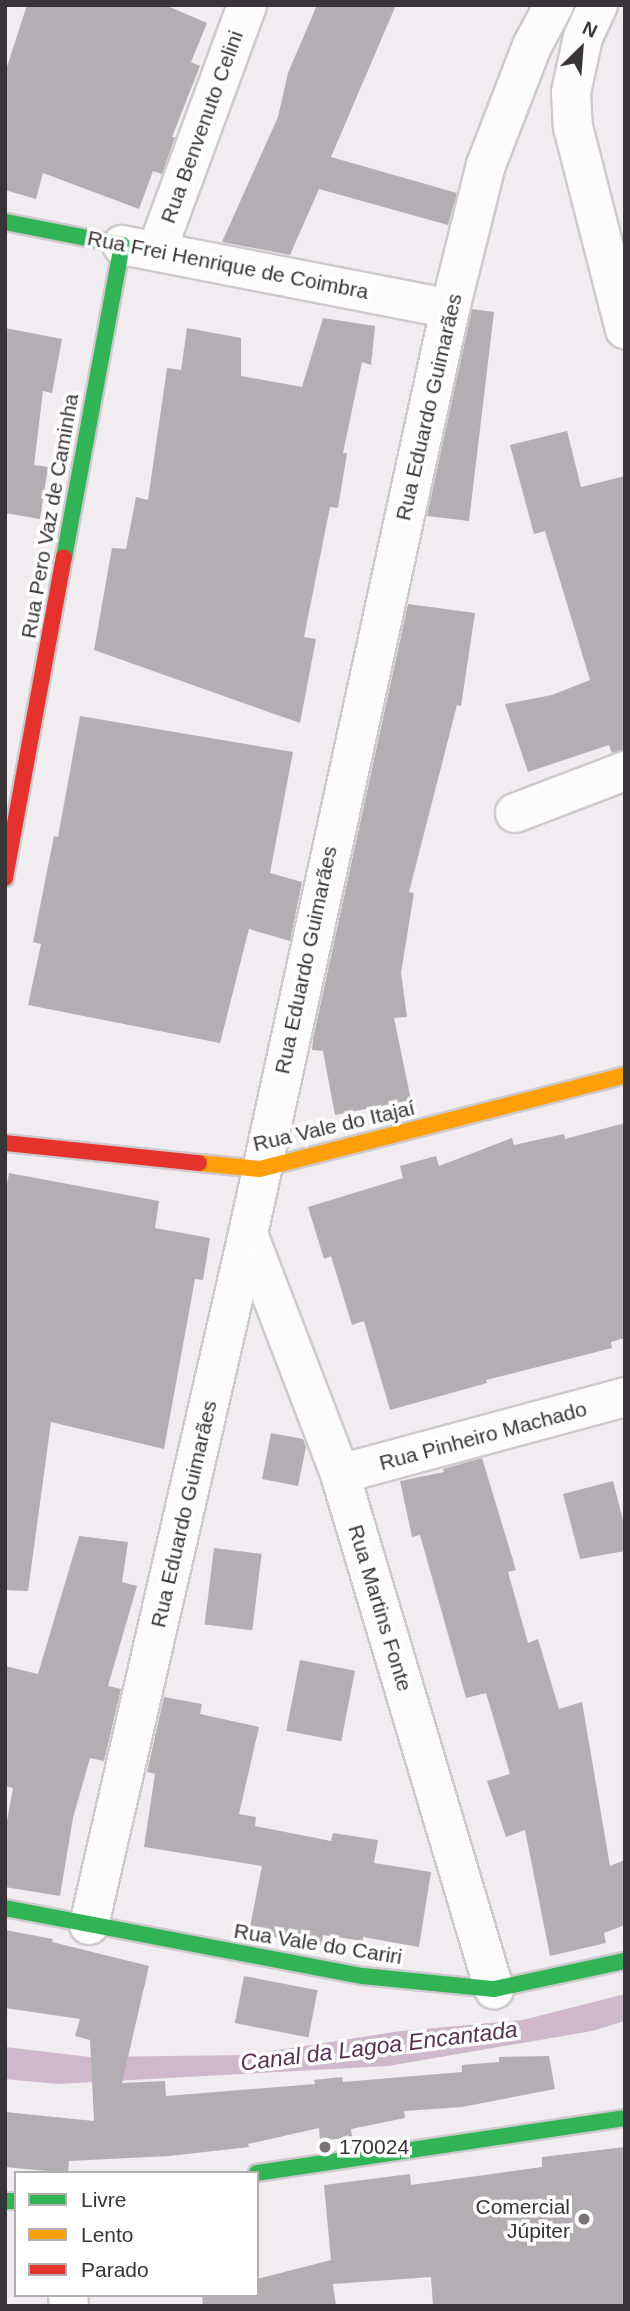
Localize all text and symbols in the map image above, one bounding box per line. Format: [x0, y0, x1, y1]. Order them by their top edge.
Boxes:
north arrow [546, 14, 616, 84]
text: N [579, 17, 601, 42]
street label: Rua Benvenuto Celini [155, 27, 249, 227]
street label: Rua Frei Henrique de Coimbra [85, 225, 371, 305]
street label: Rua Eduardo Guimarães [391, 291, 467, 523]
street label: Rua Pero Vaz de Caminha [16, 392, 84, 640]
street label: Rua Eduardo Guimarães [270, 844, 342, 1076]
street label: Rua Vale do Itajaí [251, 1095, 417, 1157]
street label: Rua Pinheiro Machado [377, 1396, 589, 1476]
street label: Rua Eduardo Guimarães [146, 1398, 222, 1630]
street label: Rua Martins Fonte [343, 1522, 417, 1694]
street label: Rua Vale do Cariri [232, 1918, 404, 1970]
water label: Canal da Lagoa Encantada [239, 2015, 519, 2077]
place label: 170024 [339, 2134, 409, 2160]
marker: 170024 [317, 2139, 333, 2155]
legend [14, 2171, 259, 2297]
text: Livre [81, 2188, 127, 2211]
place label: Comercial Júpiter [475, 2194, 570, 2244]
marker: Comercial Júpiter [576, 2211, 592, 2227]
text: Lento [81, 2223, 134, 2246]
text: Parado [81, 2258, 149, 2281]

